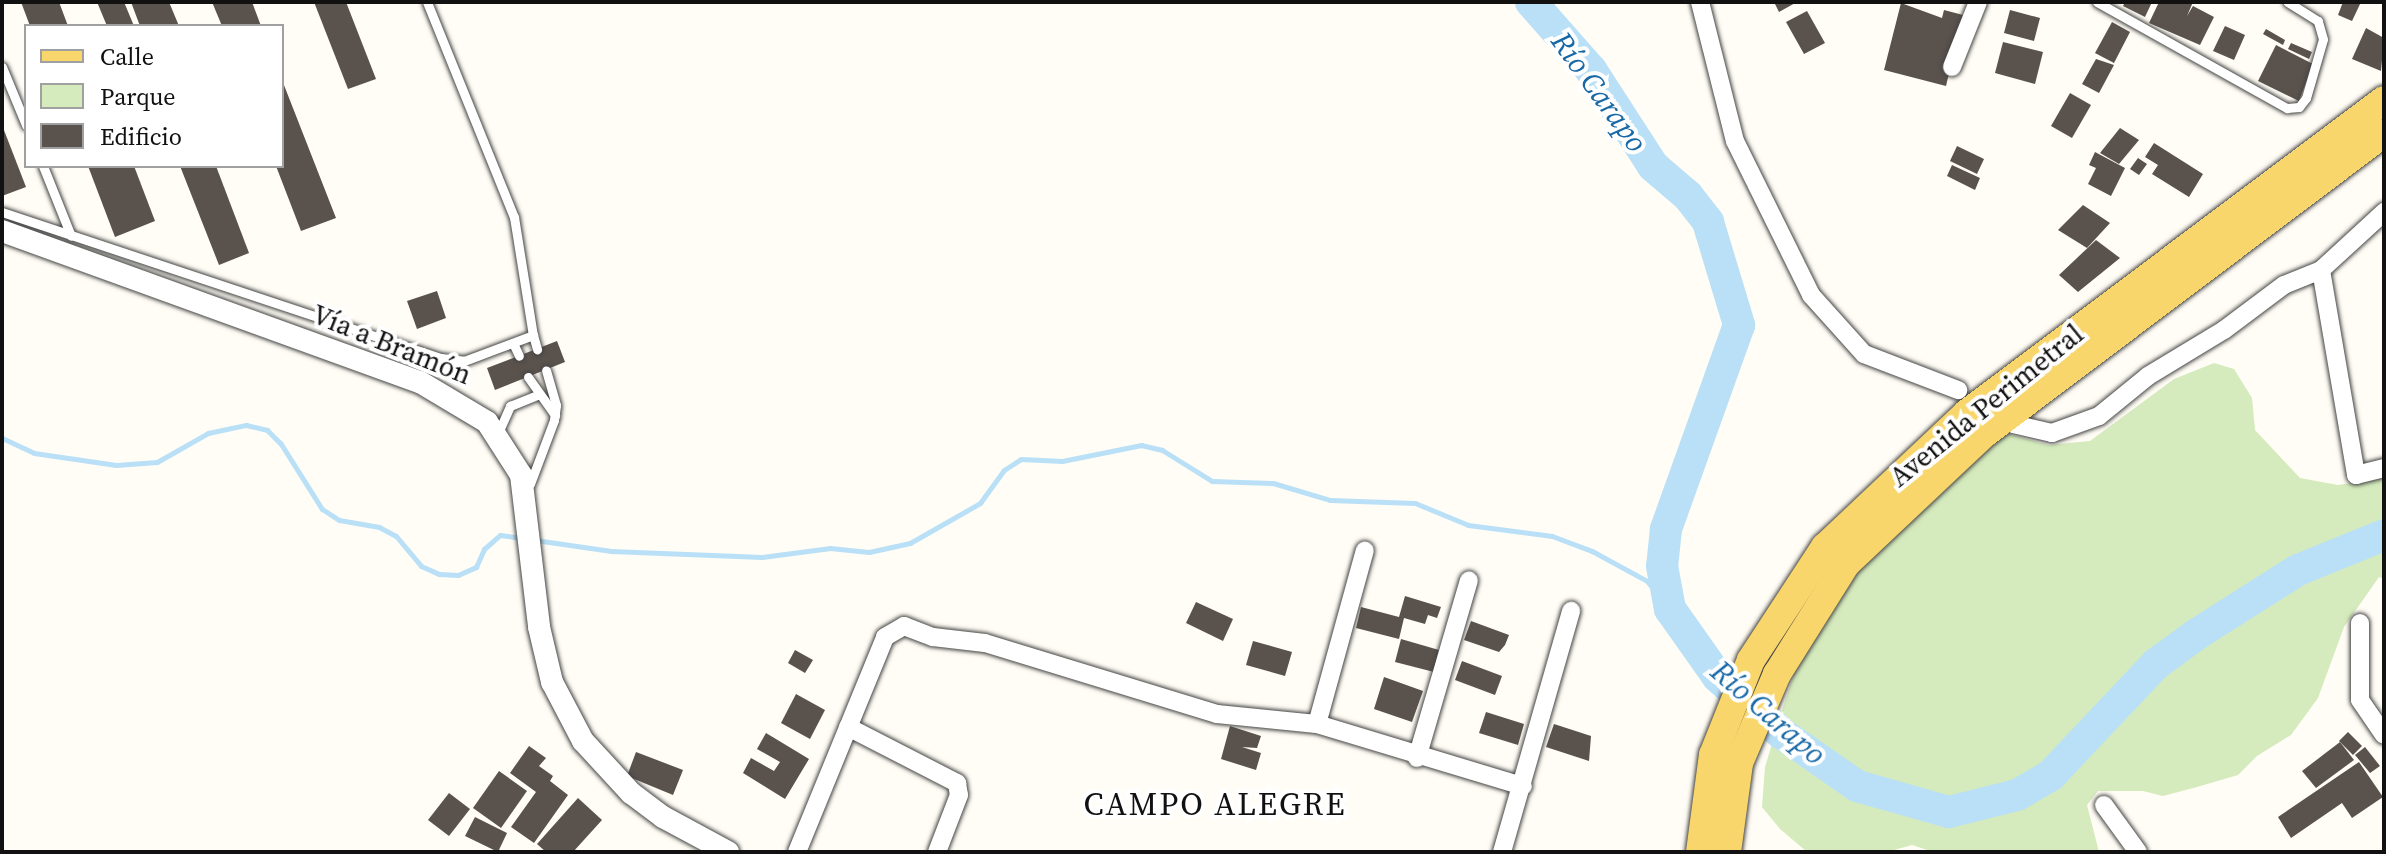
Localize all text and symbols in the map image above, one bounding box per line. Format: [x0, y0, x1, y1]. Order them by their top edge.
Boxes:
legend [24, 24, 284, 168]
water label: Río Carapo [1543, 25, 1655, 159]
text: Calle [100, 40, 154, 73]
text: Parque [100, 80, 176, 113]
text: Edificio [100, 120, 182, 153]
street label: Vía a Bramón [307, 297, 477, 391]
street label: Avenida Perimetral [1882, 317, 2090, 493]
water label: Río Carapo [1703, 654, 1833, 772]
district label: CAMPO ALEGRE [1083, 785, 1347, 823]

